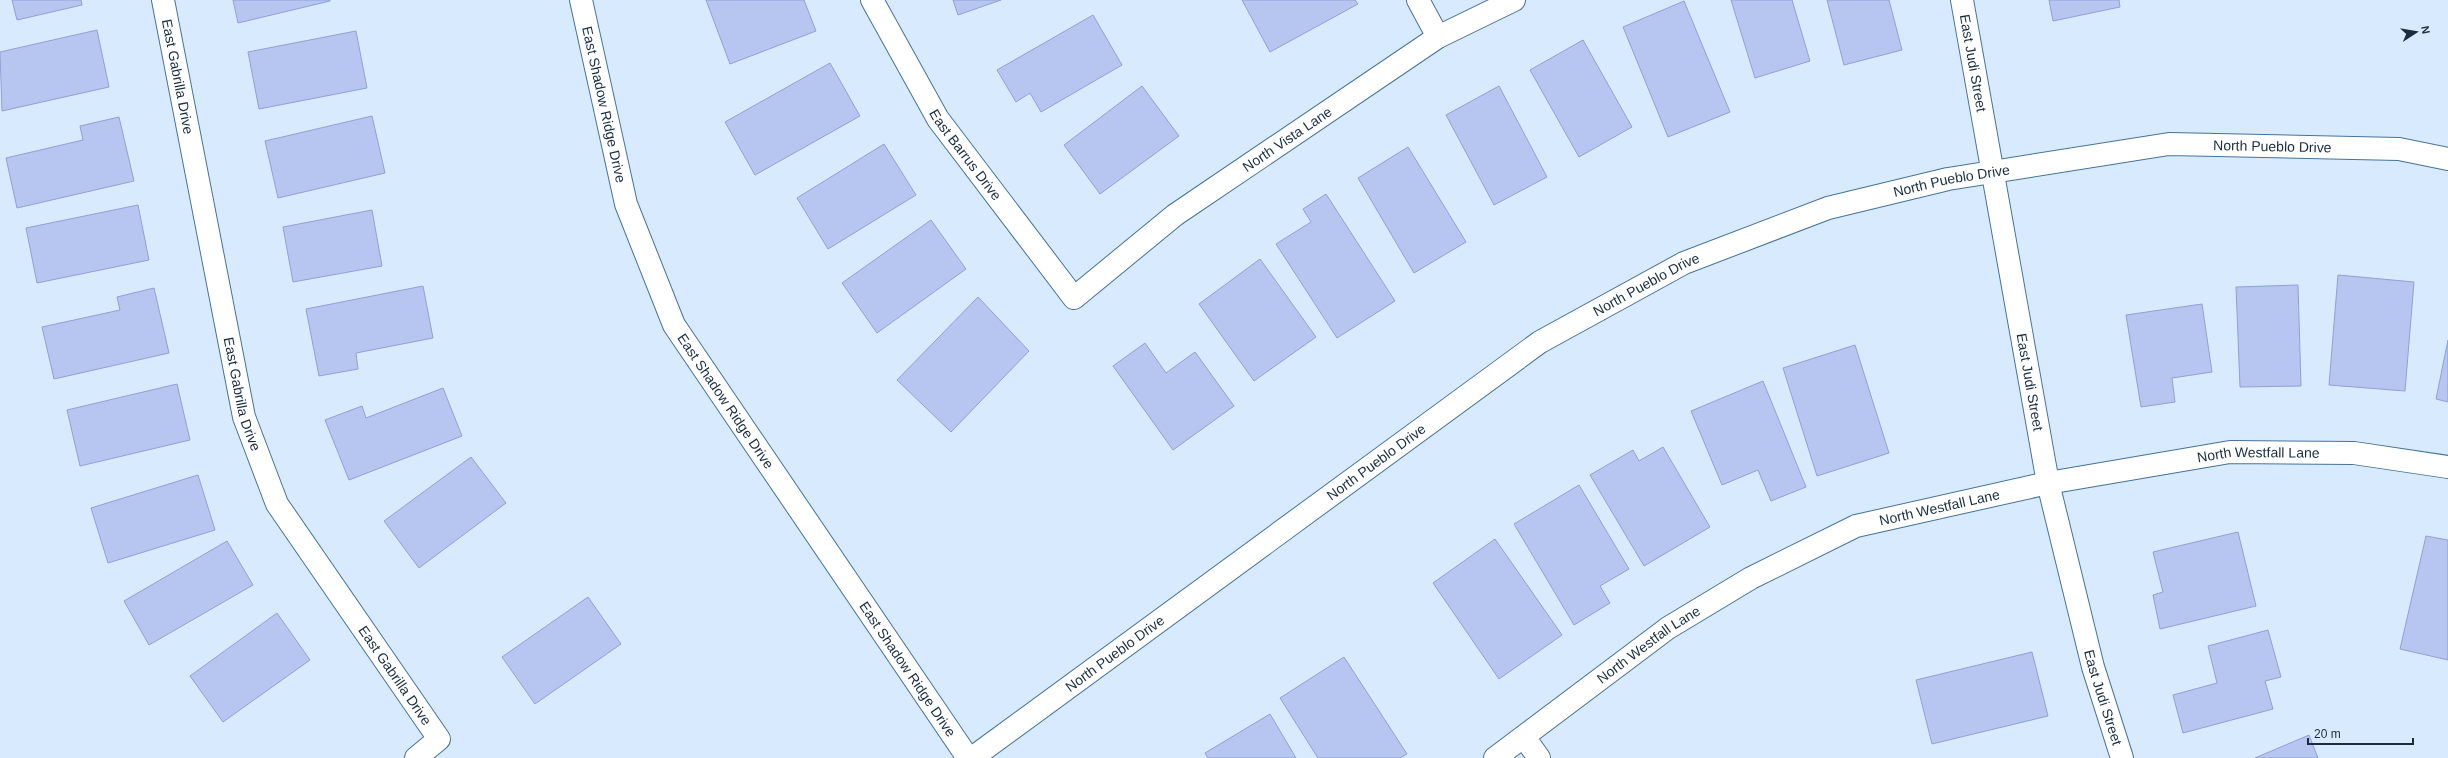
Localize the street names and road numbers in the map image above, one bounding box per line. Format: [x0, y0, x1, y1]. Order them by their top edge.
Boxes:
street label: East Judi Street [1957, 13, 1990, 113]
street label: East Gabrilla Drive [159, 18, 197, 136]
street label: East Shadow Ridge Drive [579, 25, 629, 184]
street label: North Vista Lane [1240, 103, 1335, 175]
street label: East Barrus Drive [926, 106, 1005, 203]
street label: North Pueblo Drive [2213, 137, 2332, 156]
street label: North Pueblo Drive [1892, 161, 2011, 200]
street label: North Pueblo Drive [1590, 250, 1702, 319]
street label: East Shadow Ridge Drive [674, 330, 777, 472]
street label: East Judi Street [2013, 332, 2047, 432]
street label: East Gabrilla Drive [221, 336, 264, 453]
street label: North Pueblo Drive [1324, 420, 1429, 503]
street label: North Westfall Lane [2196, 444, 2320, 465]
street label: North Westfall Lane [1878, 486, 2001, 529]
street label: East Shadow Ridge Drive [856, 599, 959, 740]
street label: North Westfall Lane [1594, 602, 1703, 687]
street label: North Pueblo Drive [1062, 612, 1167, 695]
street label: East Gabrilla Drive [355, 623, 435, 728]
street label: East Judi Street [2081, 648, 2125, 747]

